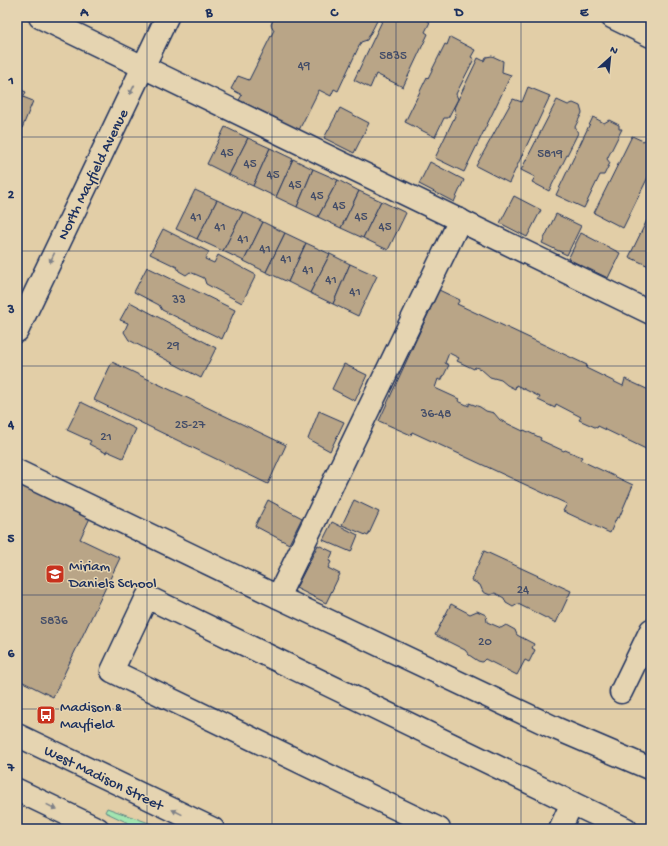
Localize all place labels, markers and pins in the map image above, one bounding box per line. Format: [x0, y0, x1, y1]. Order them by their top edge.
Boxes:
place label: Miriam Daniels School [68, 558, 157, 593]
school or university icon: Miriam Daniels School [44, 563, 66, 585]
place label: Madison & Mayfield [60, 699, 122, 734]
bus stop icon: Madison & Mayfield [35, 704, 57, 726]

